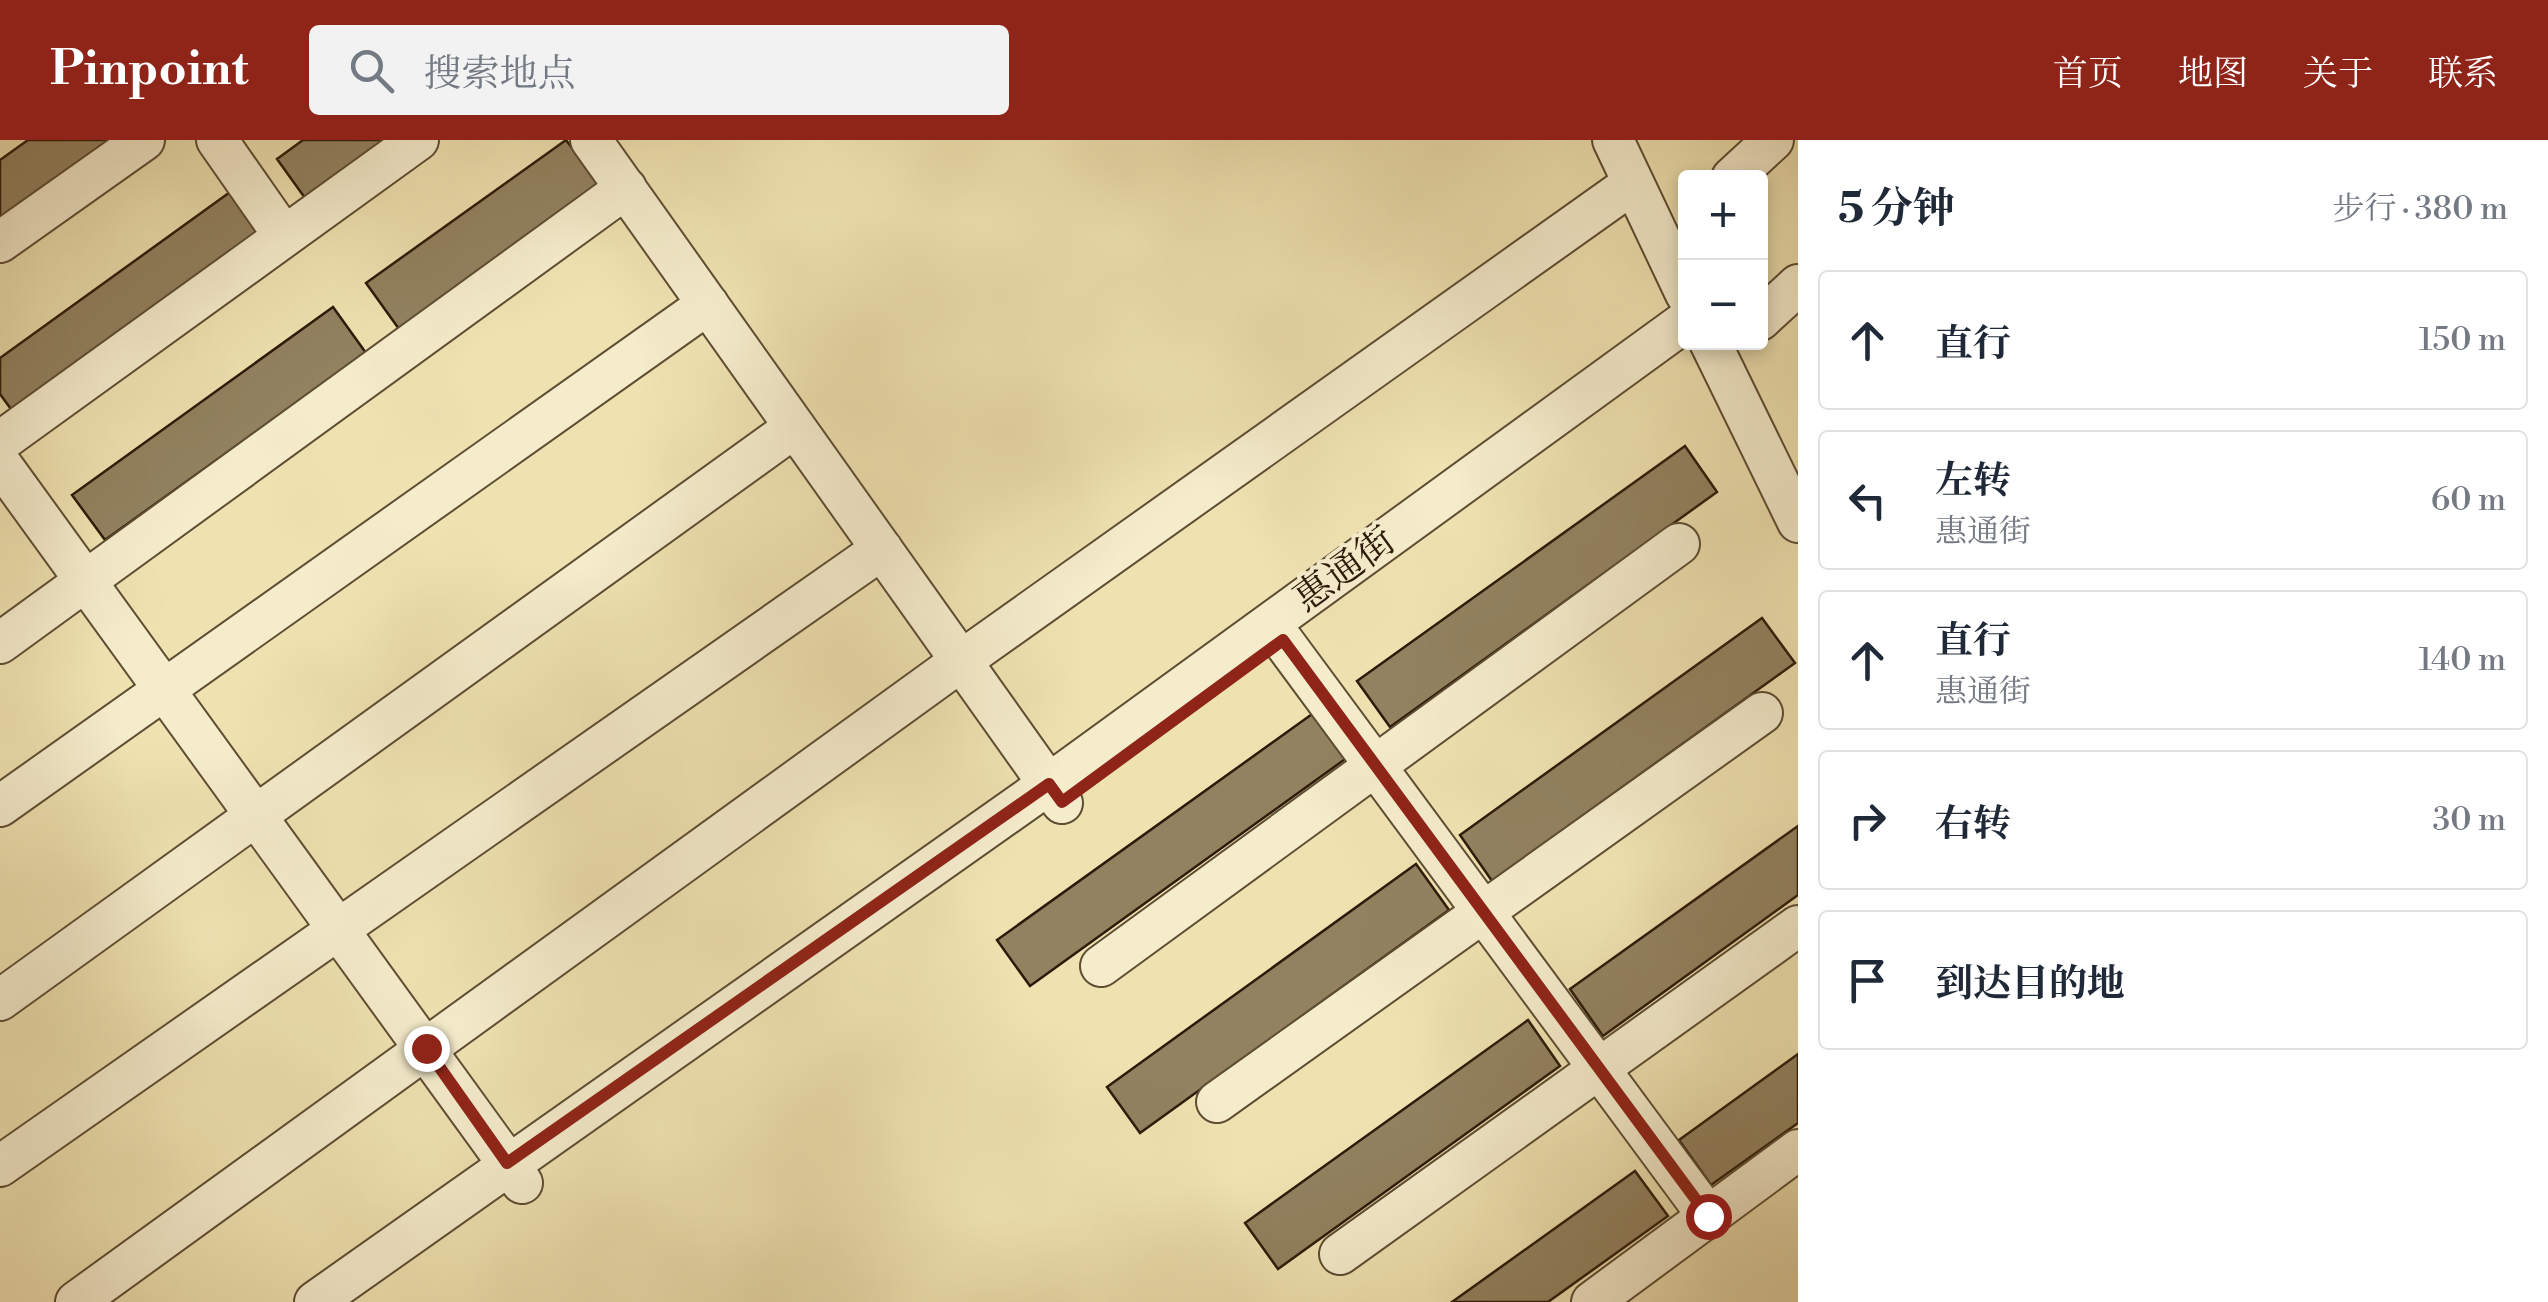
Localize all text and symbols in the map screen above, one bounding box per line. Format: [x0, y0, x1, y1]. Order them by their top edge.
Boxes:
search box [309, 25, 1009, 115]
text: Pinpoint [50, 40, 249, 100]
icon: search [344, 43, 399, 98]
text: 搜索地点 [424, 51, 576, 98]
text: 首页 [2053, 53, 2123, 96]
text: 地图 [2178, 53, 2248, 96]
text: 关于 [2303, 53, 2373, 96]
text: 联系 [2428, 53, 2498, 96]
map controls [1678, 170, 1768, 350]
button: + [1678, 170, 1768, 260]
text: 5 分钟 [1838, 183, 1955, 236]
text: 步行 · 380 m [2332, 189, 2508, 229]
button: − [1678, 260, 1768, 350]
icon: ahead [1840, 313, 1895, 368]
text: 150 m [2419, 320, 2506, 360]
text: 直行 [1935, 321, 2011, 368]
text: 左转 [1935, 458, 2011, 505]
icon: left [1840, 473, 1895, 528]
text: 60 m [2431, 480, 2506, 520]
text: 惠通街 [1935, 512, 2031, 552]
street label: 惠通街 [1285, 518, 1405, 623]
text: 直行 [1935, 618, 2011, 665]
icon: ahead [1840, 633, 1895, 688]
text: 140 m [2419, 640, 2506, 680]
text: 惠通街 [1935, 672, 2031, 712]
icon: right [1840, 793, 1895, 848]
text: 30 m [2432, 800, 2506, 840]
text: 右转 [1935, 801, 2011, 848]
icon: arrive [1840, 953, 1895, 1008]
text: 到达目的地 [1935, 961, 2125, 1008]
route end [404, 1026, 450, 1072]
route start [1686, 1194, 1732, 1240]

